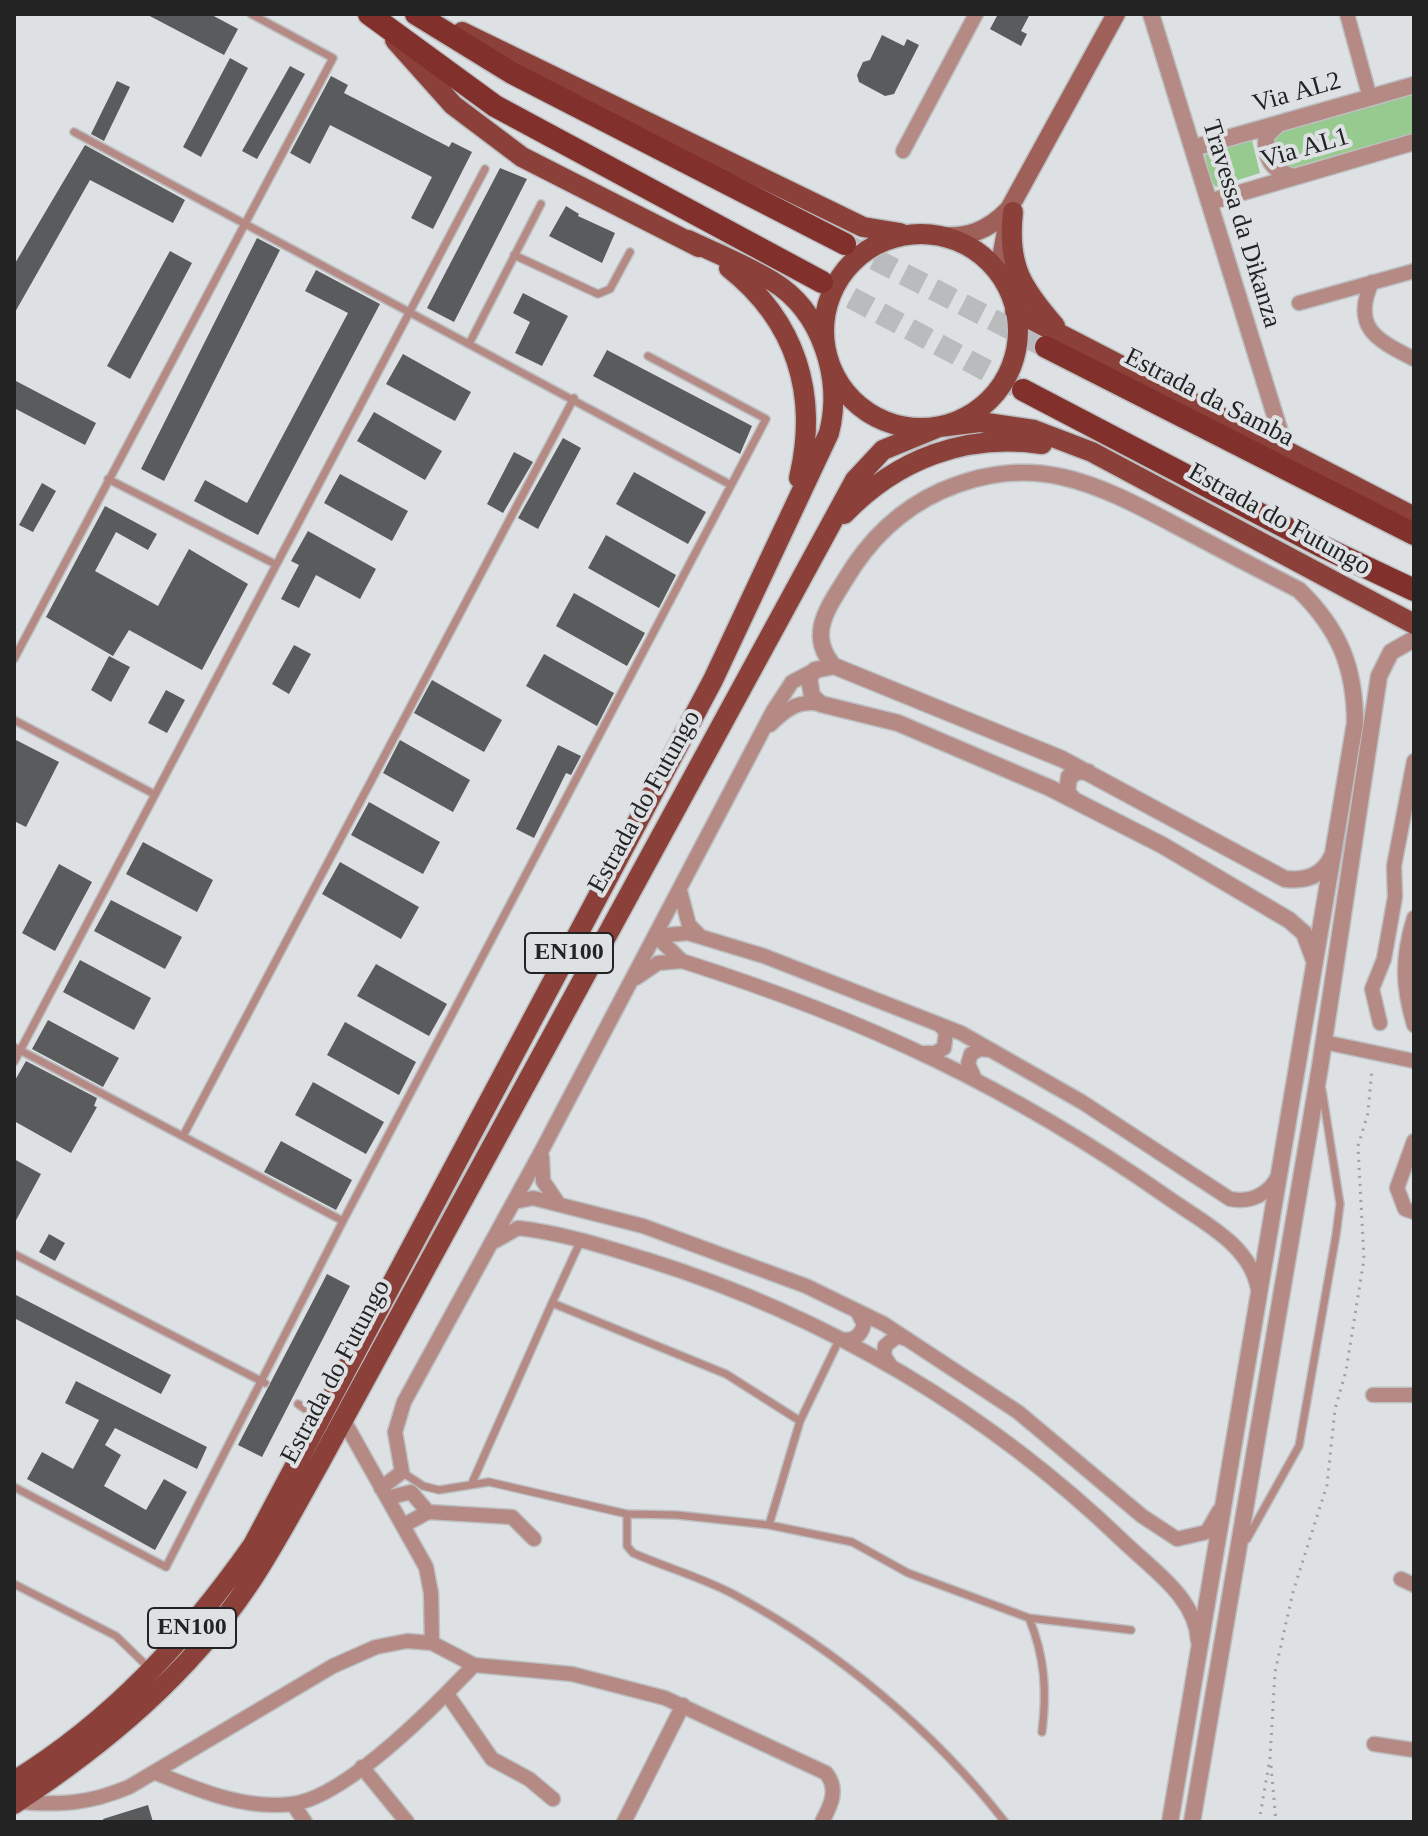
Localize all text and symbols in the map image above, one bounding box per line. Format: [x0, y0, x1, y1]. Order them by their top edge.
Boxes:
street label: Via AL2 [1249, 66, 1345, 120]
street label: Travessa da Dikanza [1195, 116, 1287, 332]
street label: Via AL1 [1257, 122, 1353, 176]
street label: Estrada da Samba [1119, 342, 1299, 454]
street label: Estrada do Futungo [1182, 457, 1376, 583]
street label: Estrada do Futungo [582, 705, 708, 899]
road number: EN100 [525, 933, 613, 973]
street label: Estrada do Futungo [274, 1275, 398, 1469]
road number: EN100 [148, 1608, 236, 1648]

